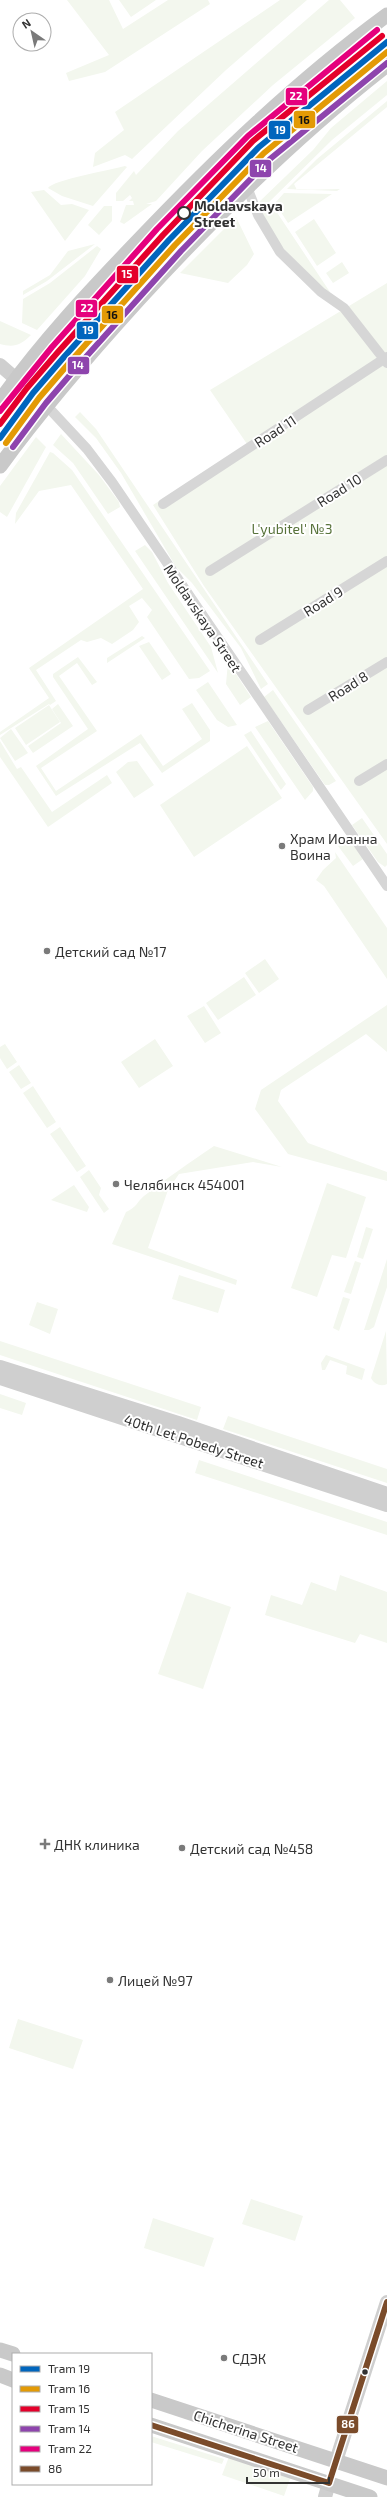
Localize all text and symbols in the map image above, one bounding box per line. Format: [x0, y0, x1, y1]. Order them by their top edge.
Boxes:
north arrow [12, 12, 52, 52]
text: N [19, 16, 33, 31]
line badge: 22 [285, 87, 308, 106]
text: 22 [290, 89, 302, 102]
line badge: 16 [293, 110, 316, 129]
text: 16 [298, 113, 310, 126]
line badge: 19 [268, 120, 291, 140]
text: 19 [274, 123, 286, 136]
line badge: 14 [249, 159, 272, 178]
text: 14 [255, 161, 267, 174]
place label: Moldavskaya Street [194, 197, 283, 230]
marker: Moldavskaya Street [177, 206, 191, 220]
line badge: 15 [116, 265, 139, 284]
text: 15 [122, 267, 132, 280]
line badge: 22 [75, 299, 98, 318]
text: 22 [81, 301, 93, 314]
line badge: 16 [101, 305, 124, 324]
text: 16 [106, 308, 118, 321]
line badge: 19 [76, 321, 99, 340]
text: 19 [82, 323, 94, 336]
line badge: 14 [67, 356, 90, 375]
text: 14 [72, 358, 84, 371]
street label: Road 11 [251, 411, 299, 451]
street label: Road 10 [314, 470, 364, 510]
park label: L'yubitel' №3 [251, 520, 333, 537]
street label: Moldavskaya Street [161, 561, 245, 675]
street label: Road 9 [300, 582, 346, 620]
street label: Road 8 [325, 667, 371, 705]
place label: Храм Иоанна Воина [290, 830, 378, 863]
marker: Храм Иоанна Воина [277, 841, 287, 851]
place label: Детский сад №17 [55, 943, 166, 960]
marker: Детский сад №17 [42, 946, 52, 956]
place label: Челябинск 454001 [124, 1176, 245, 1193]
marker: Челябинск 454001 [111, 1179, 121, 1189]
street label: 40th Let Pobedy Street [122, 1410, 266, 1472]
place label: ДНК клиника [54, 1836, 140, 1853]
marker: ДНК клиника [39, 1838, 51, 1850]
place label: Детский сад №458 [190, 1840, 313, 1857]
marker: Детский сад №458 [177, 1843, 187, 1853]
place label: Лицей №97 [118, 1972, 193, 1989]
marker: Лицей №97 [105, 1975, 115, 1985]
place label: СДЭК [232, 2350, 266, 2367]
legend [12, 2353, 152, 2485]
marker: СДЭК [219, 2353, 229, 2363]
text: Tram 19 [48, 2361, 90, 2375]
unlabelled marker [360, 2367, 370, 2377]
text: Tram 16 [48, 2381, 90, 2395]
text: Tram 15 [48, 2401, 90, 2415]
street label: Chicherina Street [192, 2406, 300, 2456]
line badge: 86 [336, 2415, 359, 2434]
text: 86 [341, 2417, 355, 2430]
text: Tram 14 [48, 2421, 91, 2435]
text: Tram 22 [48, 2441, 92, 2455]
scale bar [247, 2459, 329, 2485]
text: 86 [48, 2461, 62, 2475]
text: 50 m [253, 2465, 280, 2479]

